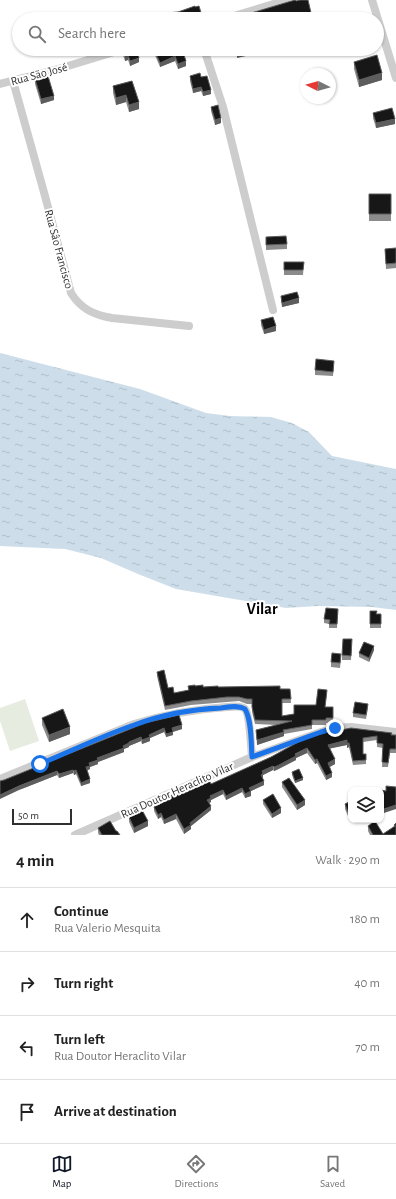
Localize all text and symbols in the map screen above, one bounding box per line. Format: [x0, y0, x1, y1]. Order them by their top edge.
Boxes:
search box [12, 12, 384, 56]
icon: search [26, 23, 48, 45]
text: Search here [58, 26, 126, 41]
street label: Rua São José [9, 61, 69, 87]
north arrow [300, 68, 336, 104]
street label: Rua Sâo Francisco [43, 208, 75, 290]
district label: Vilar [247, 601, 278, 617]
route end [326, 719, 344, 737]
route start [31, 755, 49, 773]
street label: Rua Doutor Heraclito Vilar [119, 760, 235, 820]
map controls [348, 787, 384, 823]
button: layers [348, 787, 384, 823]
scale bar [12, 807, 72, 826]
text: 50 m [18, 810, 39, 821]
text: 4 min [16, 852, 54, 869]
text: Walk · 290 m [315, 854, 380, 867]
text: Continue [54, 904, 109, 919]
icon: ahead [16, 909, 38, 931]
text: 180 m [350, 913, 380, 926]
text: Rua Valerio Mesquita [54, 922, 161, 935]
icon: right [16, 973, 38, 995]
text: Turn right [54, 976, 113, 991]
text: 40 m [354, 977, 380, 990]
text: Turn left [54, 1032, 105, 1047]
icon: left [16, 1037, 38, 1059]
text: 70 m [355, 1041, 380, 1054]
text: Rua Doutor Heraclito Vilar [54, 1050, 186, 1063]
icon: arrive [16, 1101, 38, 1123]
text: Arrive at destination [54, 1104, 177, 1119]
tab: Map [51, 1153, 73, 1190]
tab: Directions [174, 1153, 218, 1190]
tab: Saved [320, 1153, 345, 1190]

